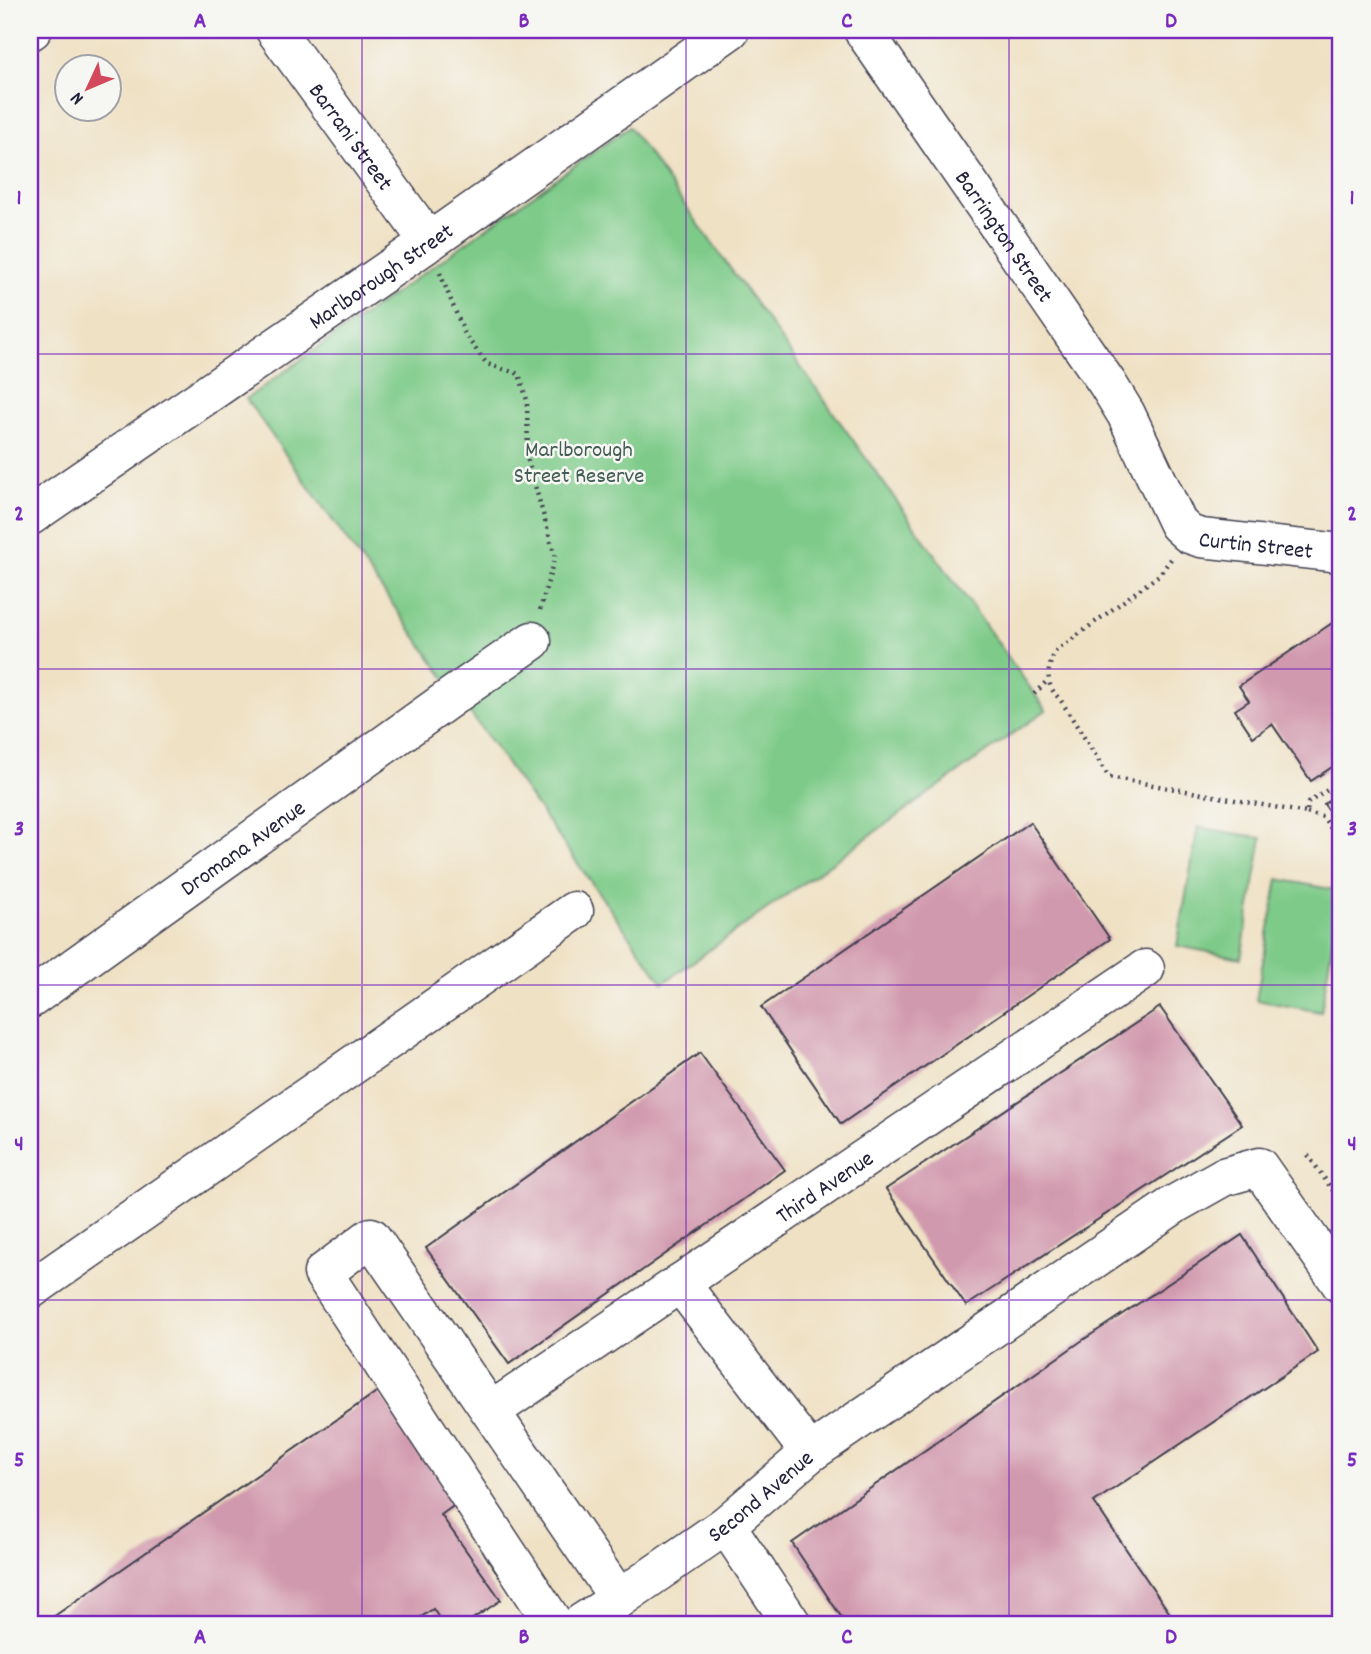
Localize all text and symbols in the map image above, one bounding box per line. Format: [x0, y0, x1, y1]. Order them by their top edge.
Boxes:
text: A [194, 6, 206, 39]
text: B [519, 6, 530, 39]
text: C [841, 6, 853, 39]
text: D [1165, 6, 1177, 39]
north arrow [52, 52, 122, 122]
street label: Barrani Street [299, 78, 399, 199]
text: N [65, 85, 91, 110]
street label: Barrington Street [945, 165, 1060, 311]
text: 1 [16, 183, 22, 216]
text: 1 [1349, 183, 1355, 216]
street label: Marlborough Street [303, 217, 461, 340]
park label: Marlborough Street Reserve [514, 435, 644, 494]
text: 2 [14, 499, 24, 532]
text: 2 [1347, 499, 1357, 532]
street label: Curtin Street [1197, 525, 1314, 570]
street label: Dromana Avenue [175, 794, 313, 906]
text: 3 [14, 814, 24, 847]
text: 3 [1347, 814, 1357, 847]
text: 4 [14, 1129, 24, 1162]
text: 4 [1347, 1129, 1357, 1162]
street label: Third Avenue [771, 1144, 881, 1234]
street label: Second Avenue [702, 1444, 822, 1553]
text: 5 [14, 1445, 24, 1478]
text: 5 [1347, 1445, 1357, 1478]
text: A [194, 1622, 206, 1654]
text: B [519, 1622, 530, 1654]
text: C [841, 1622, 853, 1654]
text: D [1165, 1622, 1177, 1654]

